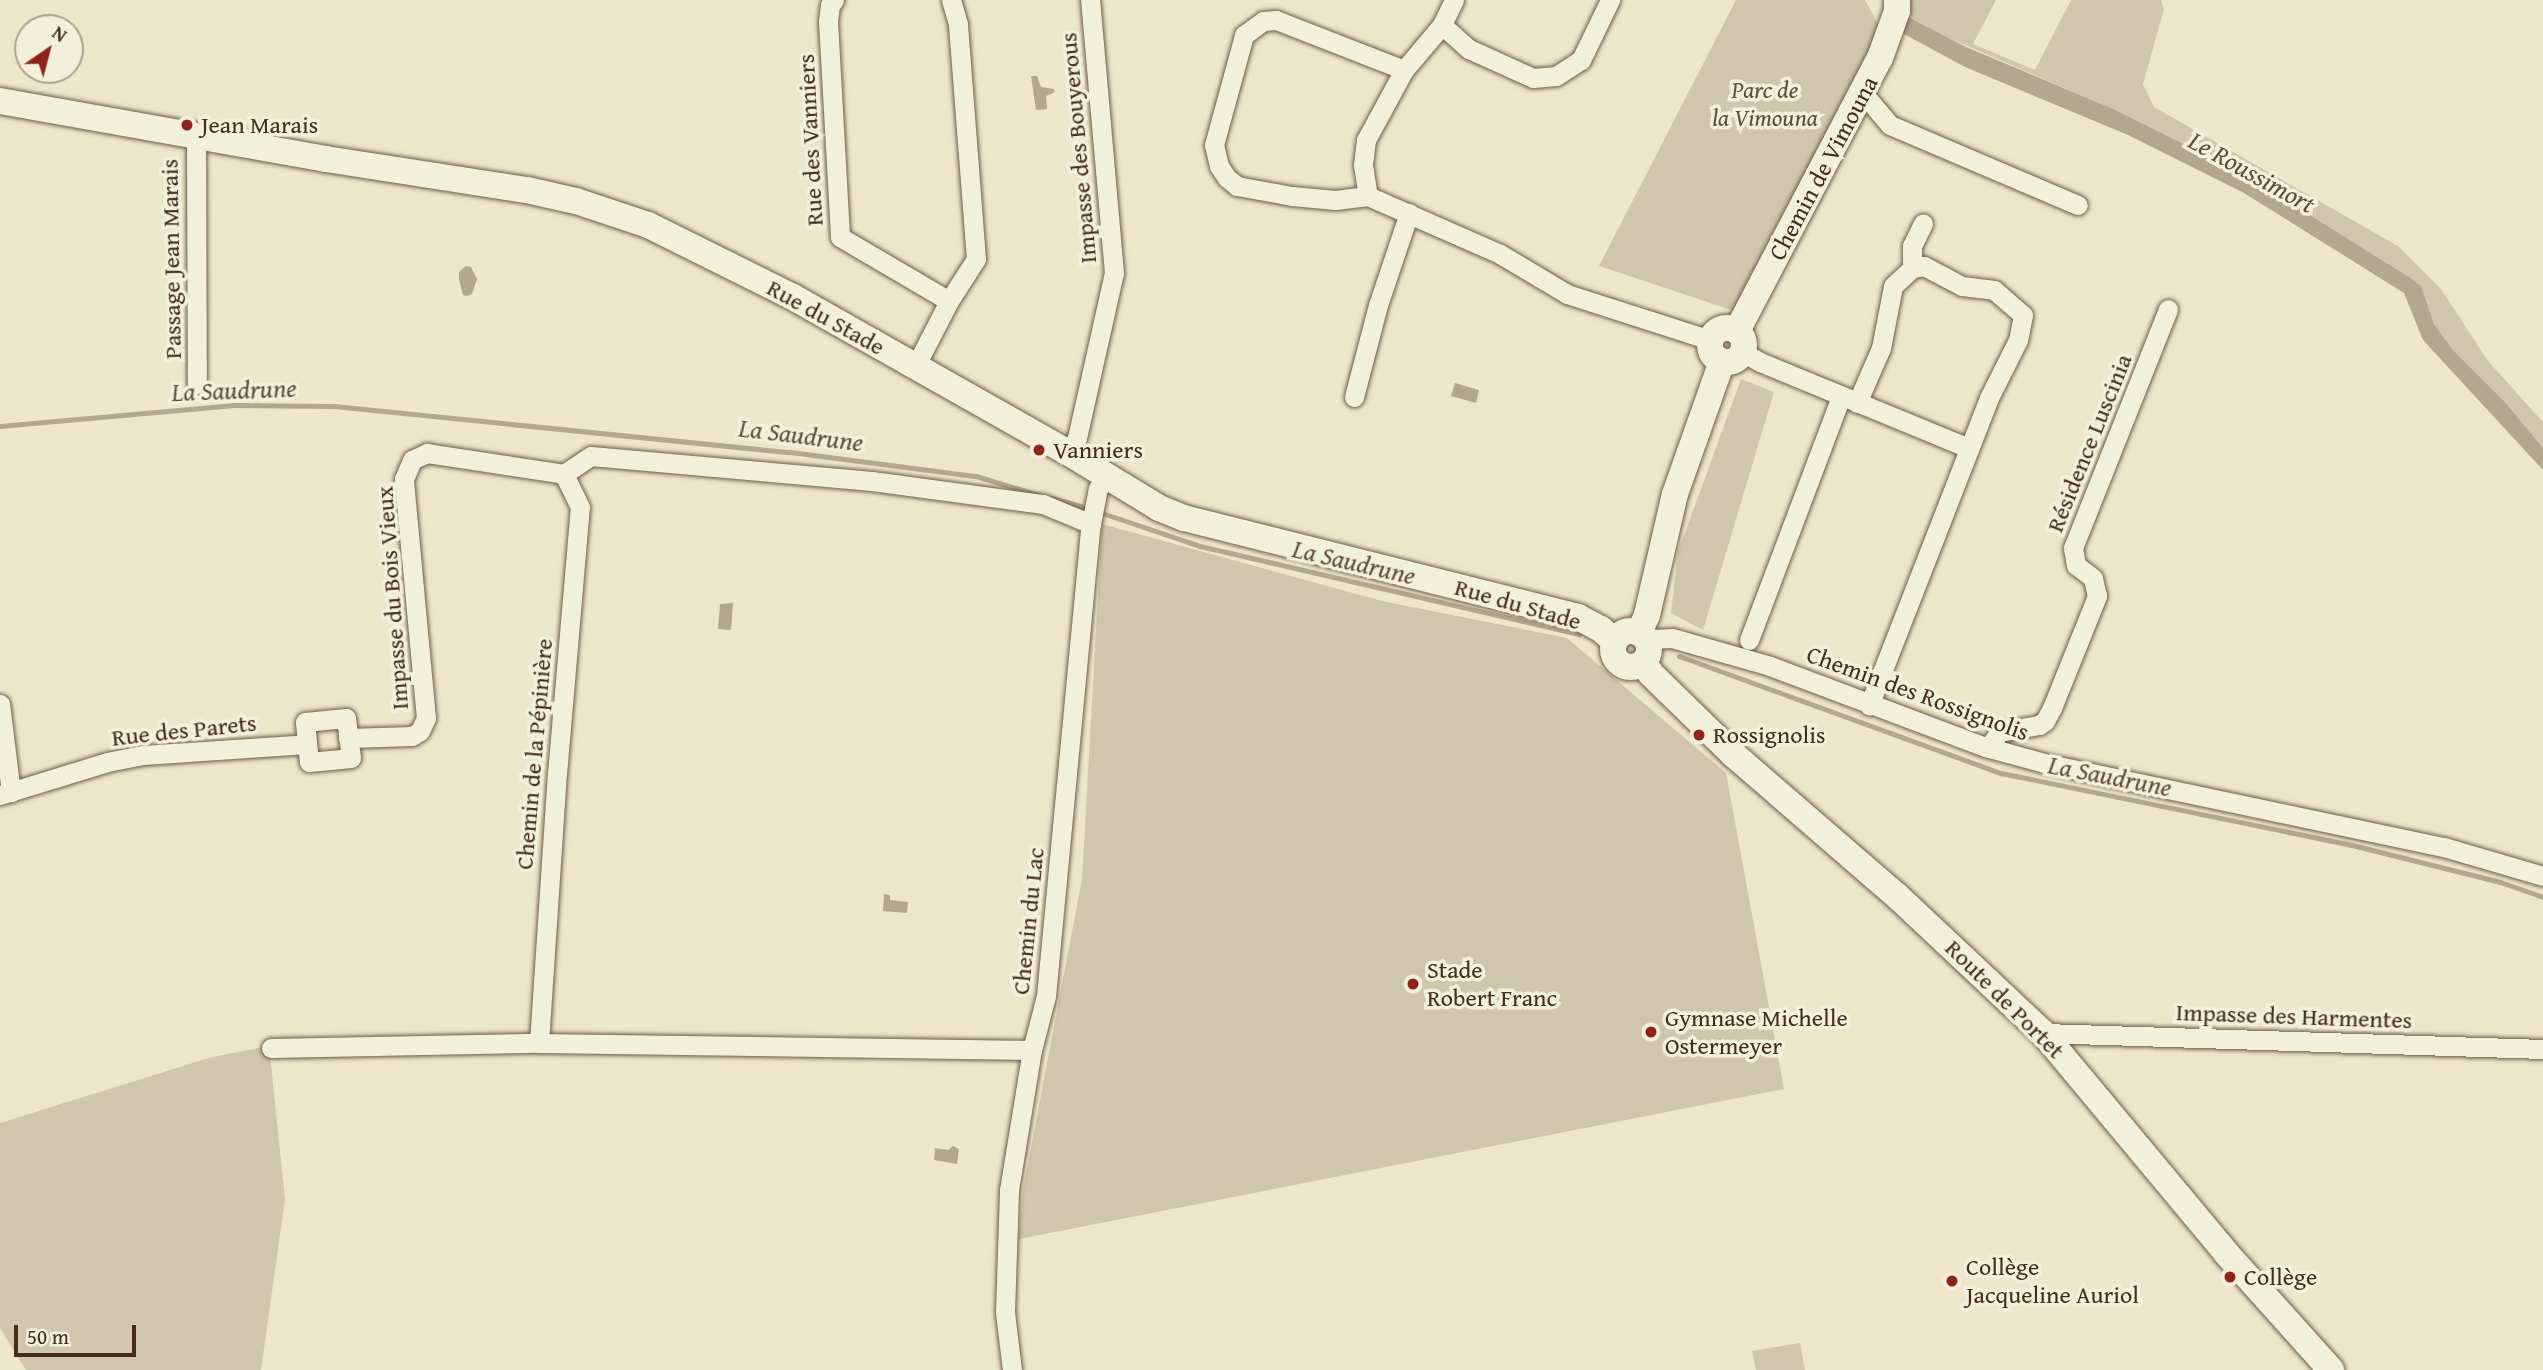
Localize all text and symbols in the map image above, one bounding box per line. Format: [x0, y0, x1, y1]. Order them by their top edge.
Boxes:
north arrow [14, 14, 84, 84]
text: N [47, 18, 73, 49]
street label: Impasse des Bouyerous [1054, 31, 1102, 265]
street label: Rue des Vanniers [791, 53, 829, 227]
street label: Chemin de Vimouna [1762, 71, 1884, 265]
park label: Parc de la Vimouna [1712, 76, 1818, 132]
place label: Jean Marais [201, 111, 318, 139]
marker: Jean Marais [179, 117, 195, 133]
water label: Le Roussimort [2183, 125, 2321, 219]
street label: Passage Jean Marais [155, 159, 187, 359]
street label: Rue du Stade [762, 273, 890, 361]
street label: Résidence Luscinia [2040, 350, 2138, 536]
water label: La Saudrune [171, 372, 297, 408]
water label: La Saudrune [737, 412, 865, 458]
place label: Vanniers [1053, 436, 1143, 464]
marker: Vanniers [1031, 442, 1047, 458]
street label: Impasse du Bois Vieux [370, 485, 414, 711]
water label: La Saudrune [1289, 533, 1419, 591]
street label: Rue du Stade [1452, 572, 1584, 636]
street label: Chemin de la Pépinière [510, 637, 558, 871]
street label: Chemin des Rossignolis [1803, 639, 2033, 747]
street label: Rue des Parets [110, 708, 258, 752]
place label: Rossignolis [1713, 721, 1826, 749]
marker: Rossignolis [1691, 727, 1707, 743]
water label: La Saudrune [2046, 749, 2174, 803]
street label: Chemin du Lac [1006, 846, 1050, 996]
street label: Route de Portet [1939, 933, 2071, 1065]
place label: Stade Robert Franc [1427, 956, 1557, 1012]
marker: Stade Robert Franc [1405, 976, 1421, 992]
street label: Impasse des Harmentes [2175, 997, 2413, 1035]
place label: Gymnase Michelle Ostermeyer [1665, 1004, 1848, 1060]
marker: Gymnase Michelle Ostermeyer [1643, 1024, 1659, 1040]
place label: Collège Jacqueline Auriol [1966, 1253, 2139, 1309]
place label: Collège [2244, 1263, 2317, 1291]
marker: Collège [2222, 1269, 2238, 1285]
marker: Collège Jacqueline Auriol [1944, 1273, 1960, 1289]
scale bar [18, 1310, 140, 1354]
text: 50 m [27, 1321, 69, 1352]

